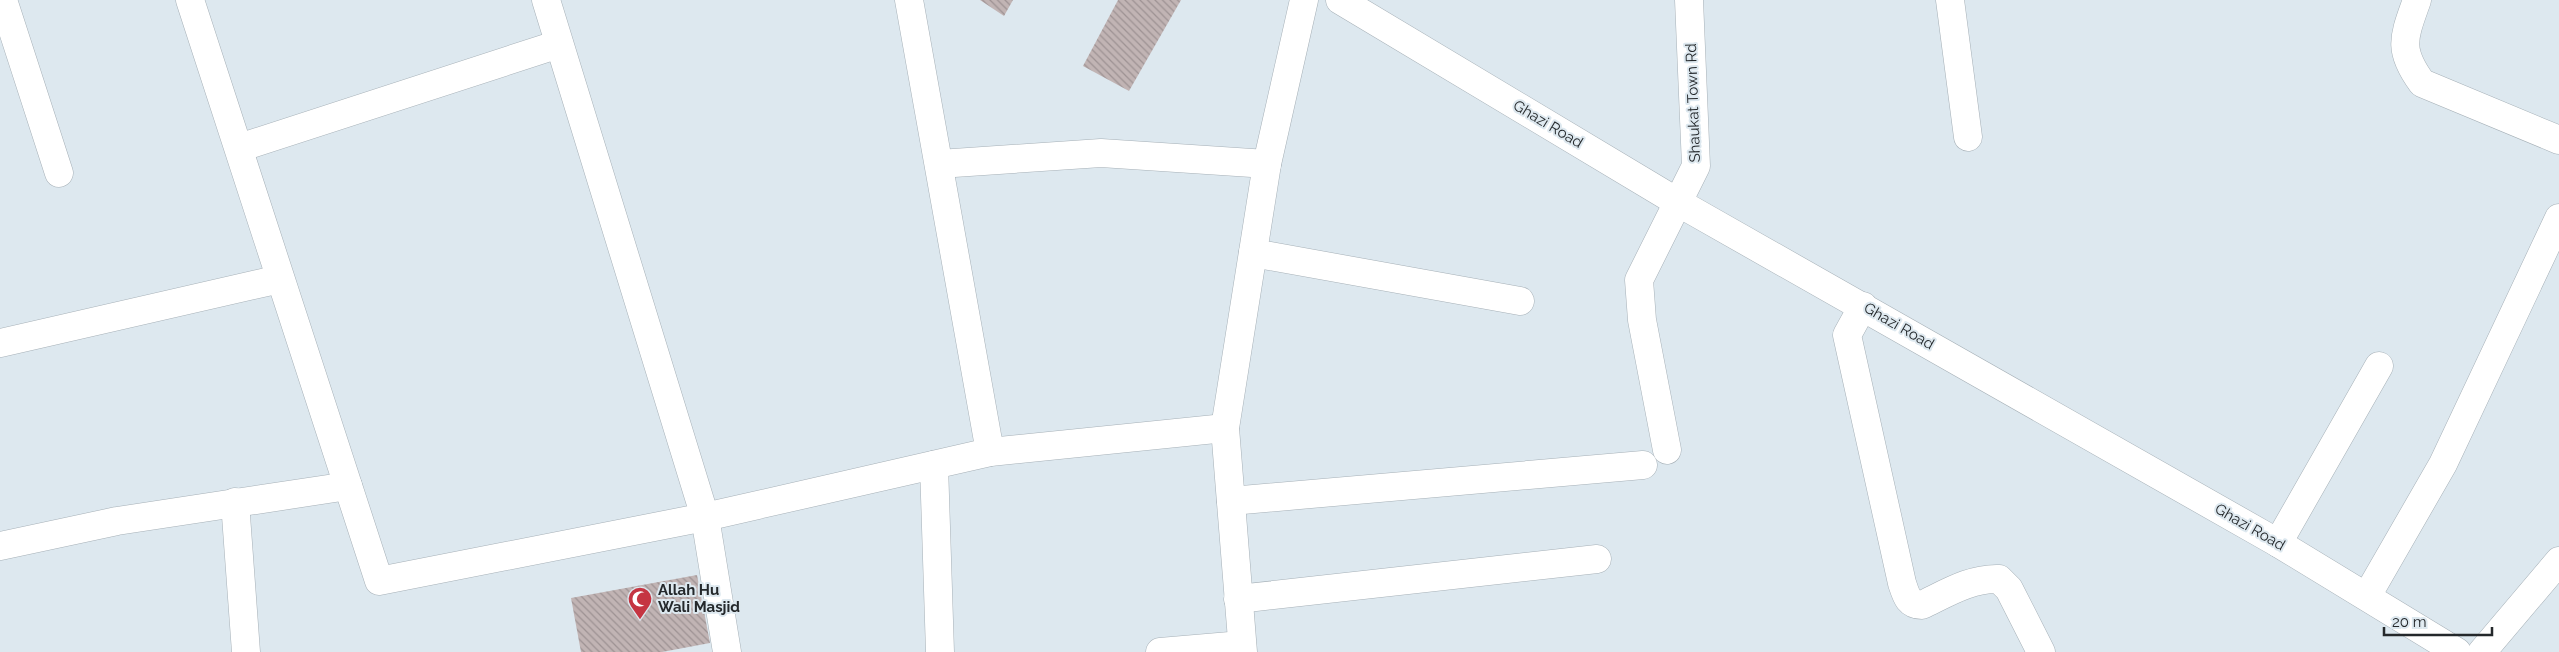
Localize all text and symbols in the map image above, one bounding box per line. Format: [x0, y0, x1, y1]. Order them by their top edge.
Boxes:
street label: Shaukat Town Rd [1682, 43, 1704, 163]
street label: Ghazi Road [1510, 96, 1586, 152]
street label: Ghazi Road [1861, 299, 1937, 353]
street label: Ghazi Road [2212, 500, 2288, 554]
place label: Allah Hu Wali Masjid [658, 581, 740, 616]
mosque icon: Allah Hu Wali Masjid [627, 586, 653, 620]
scale bar [2384, 604, 2492, 636]
text: 20 m [2392, 613, 2427, 631]

